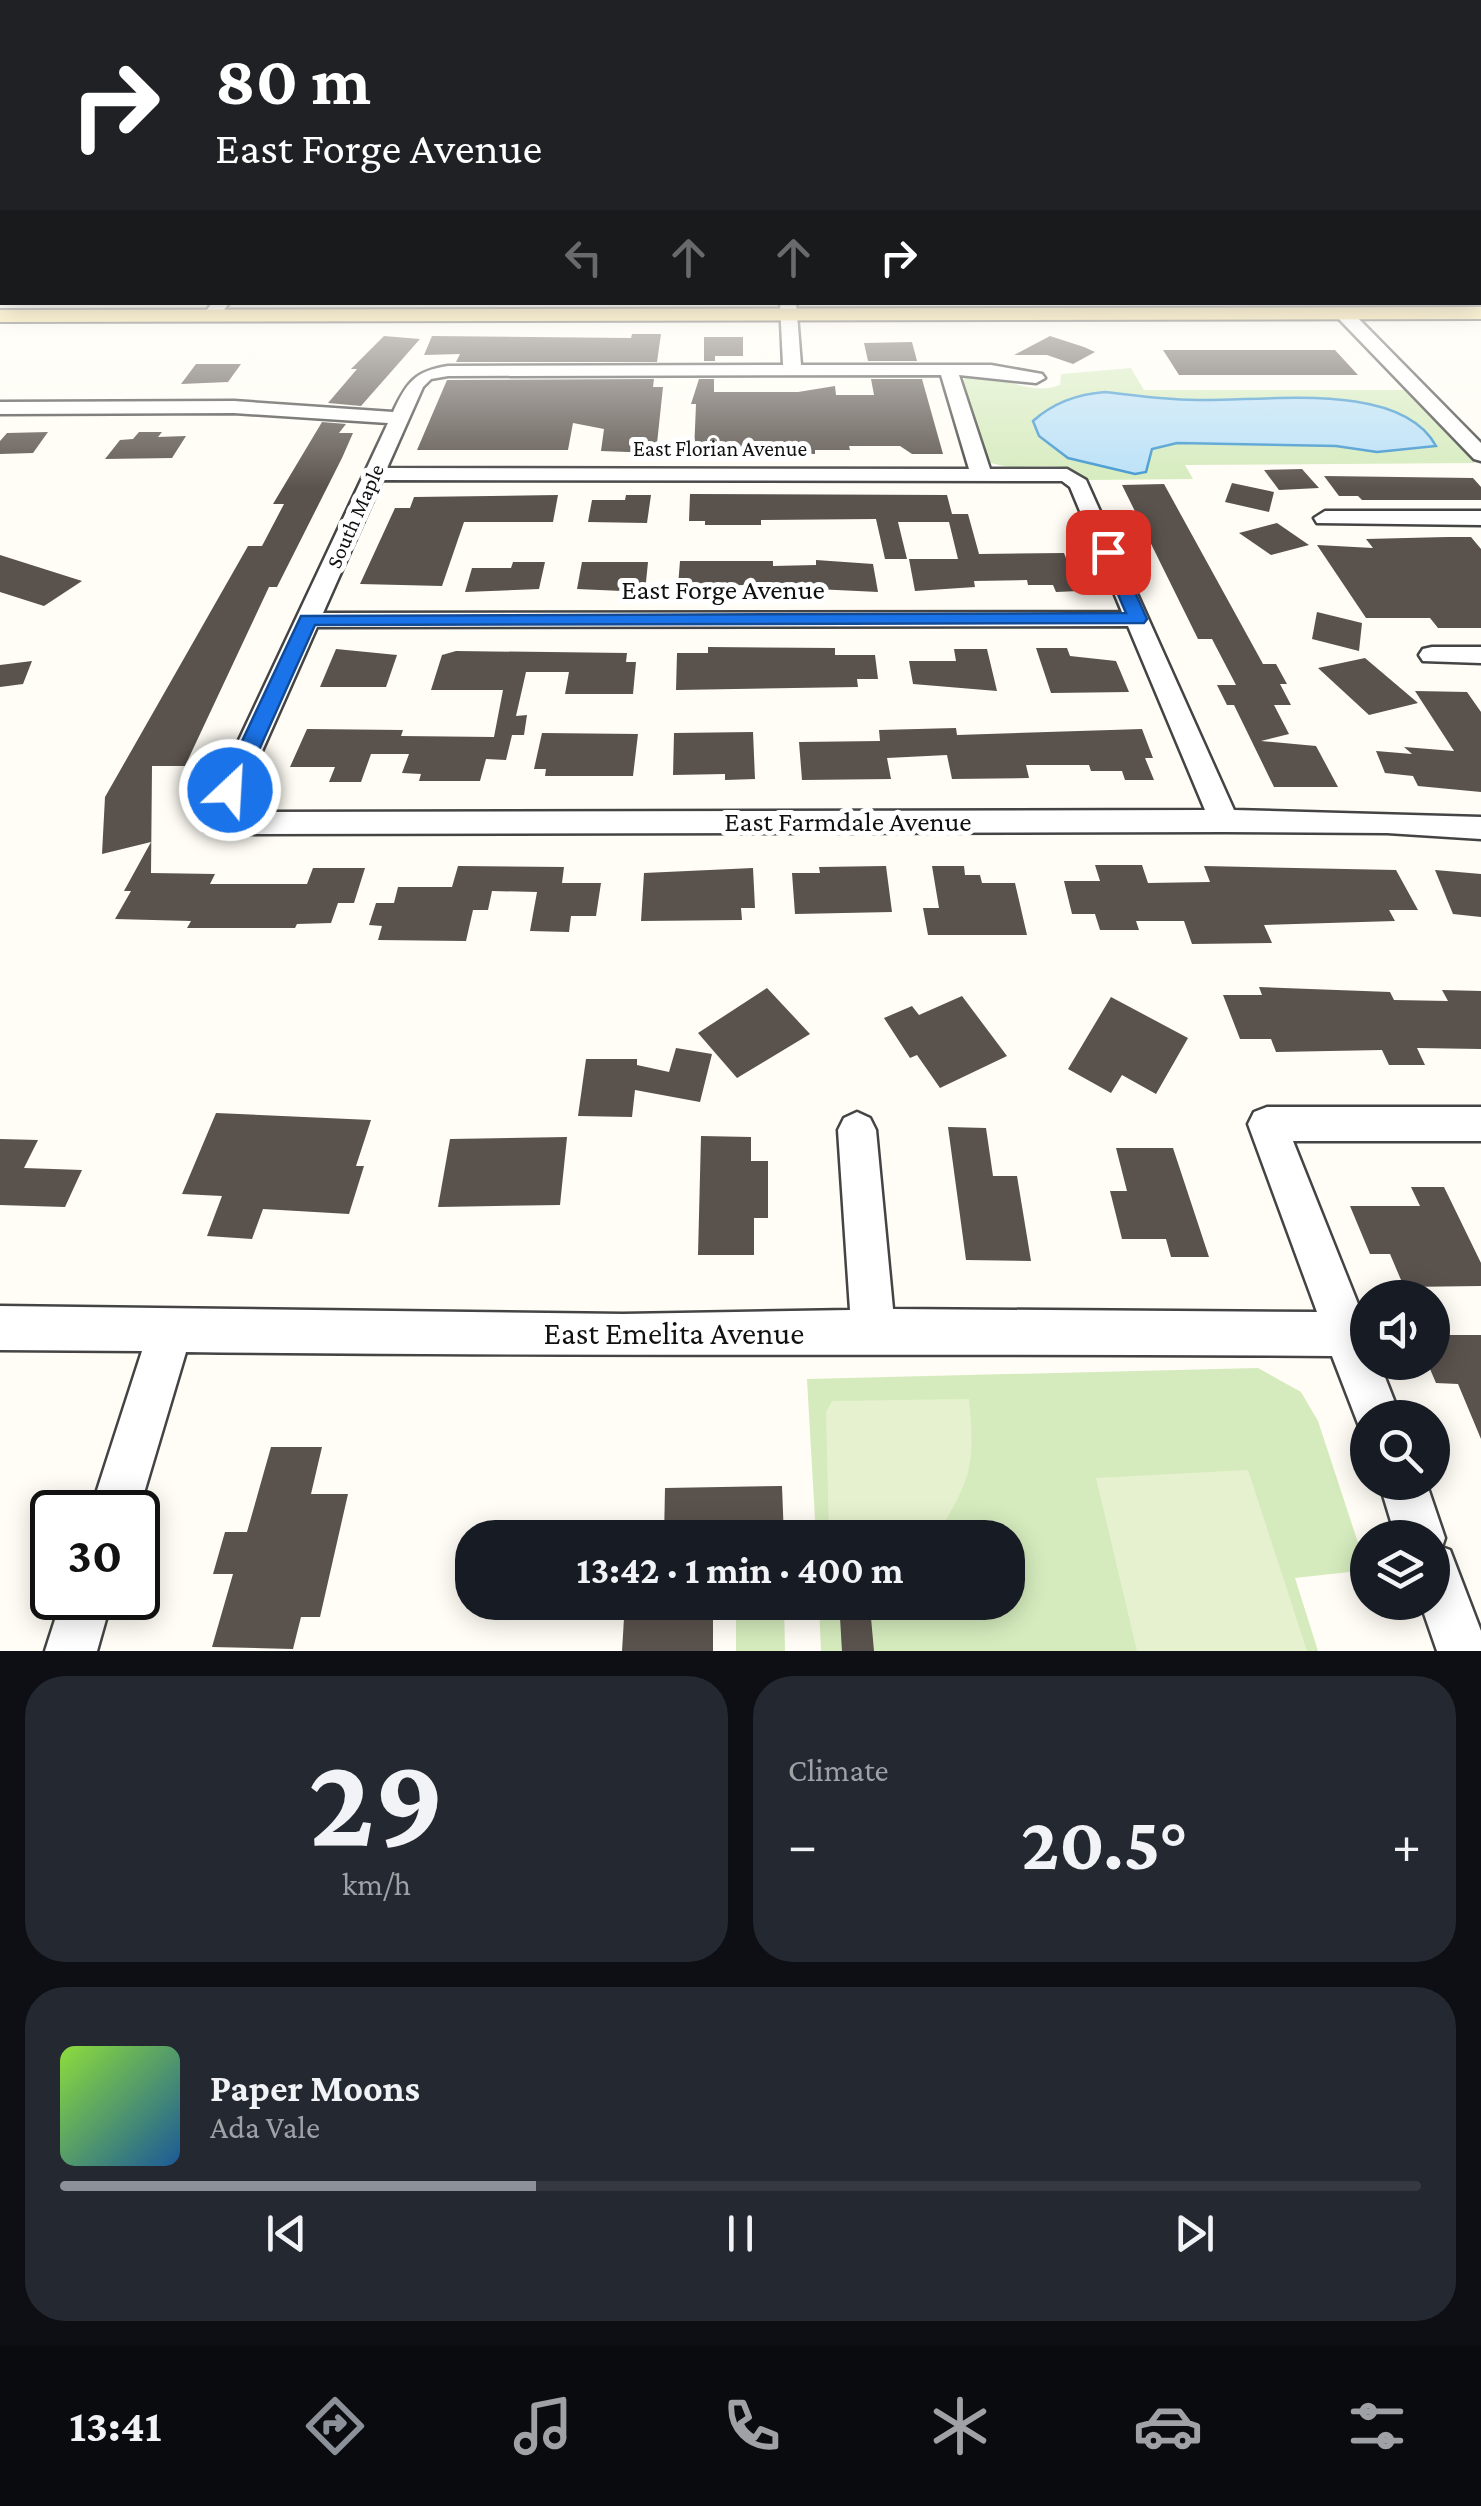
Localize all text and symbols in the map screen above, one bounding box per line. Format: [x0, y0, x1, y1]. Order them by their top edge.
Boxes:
icon: right [50, 40, 180, 170]
text: 80 m [215, 41, 371, 119]
text: East Forge Avenue [215, 123, 542, 173]
icon: left [556, 230, 611, 285]
icon: ahead [661, 230, 716, 285]
icon: ahead [766, 230, 821, 285]
icon: right [871, 230, 926, 285]
street label: East Florian Avenue [633, 436, 807, 461]
street label: South Maple [321, 460, 389, 572]
pin [1066, 510, 1151, 595]
icon: arrive [1081, 525, 1136, 580]
street label: East Forge Avenue [621, 574, 825, 605]
position arrow [178, 738, 282, 842]
street label: East Farmdale Avenue [724, 806, 972, 837]
map controls [1350, 1280, 1450, 1620]
button: sound [1350, 1280, 1450, 1380]
street label: East Emelita Avenue [544, 1315, 804, 1351]
button: search [1350, 1400, 1450, 1500]
speed limit sign: 30 [30, 1490, 160, 1620]
button: layers [1350, 1520, 1450, 1620]
text: 13:42 · 1 min · 400 m [577, 1549, 903, 1591]
text: 29 [308, 1728, 445, 1873]
text: Climate [788, 1752, 889, 1788]
text: 20.5° [1021, 1802, 1188, 1885]
text: − [788, 1814, 817, 1875]
text: + [1392, 1814, 1421, 1875]
text: km/h [342, 1866, 411, 1902]
text: Paper Moons [210, 2067, 420, 2109]
text: Ada Vale [210, 2109, 320, 2145]
icon: previous [259, 2206, 314, 2261]
icon: pause [713, 2206, 768, 2261]
icon: next [1167, 2206, 1222, 2261]
icon: directions [300, 2391, 370, 2461]
icon: music [508, 2391, 578, 2461]
icon: phone [717, 2391, 787, 2461]
icon: climate [925, 2391, 995, 2461]
icon: car [1133, 2391, 1203, 2461]
icon: filters [1342, 2391, 1412, 2461]
text: 13:41 [69, 2401, 162, 2451]

